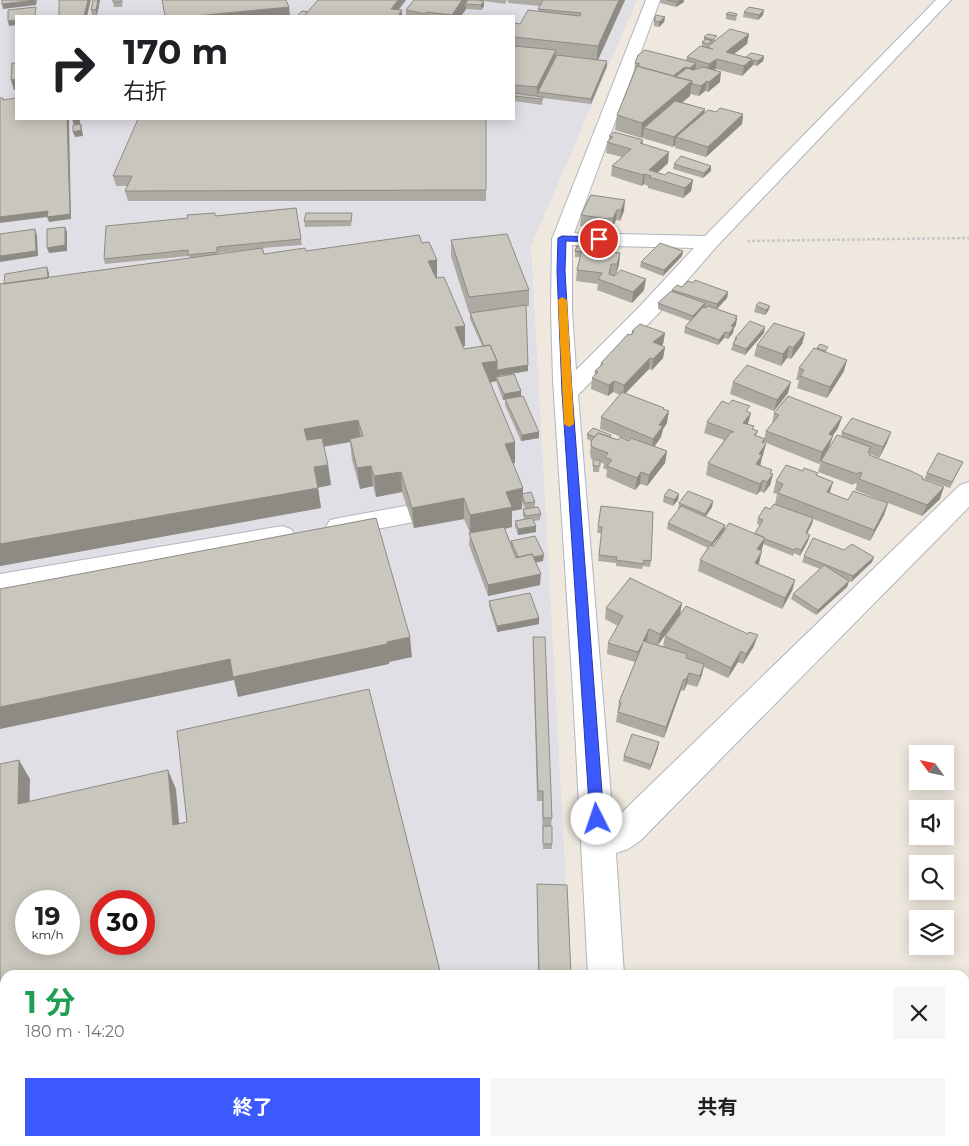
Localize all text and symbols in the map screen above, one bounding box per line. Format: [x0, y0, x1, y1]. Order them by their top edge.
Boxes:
text: 170 m [123, 30, 228, 73]
icon: right [40, 35, 105, 100]
text: 右折 [123, 78, 167, 105]
pin [578, 218, 620, 260]
icon: arrive [585, 225, 613, 253]
north arrow [909, 745, 954, 790]
map controls [909, 745, 954, 955]
position arrow [570, 792, 622, 844]
button: sound [909, 800, 954, 845]
button: search [909, 855, 954, 900]
speed limit sign: 30 [90, 890, 155, 955]
text: 19 [35, 901, 60, 931]
button: layers [909, 910, 954, 955]
text: km/h [31, 927, 64, 942]
text: 1 分 [25, 984, 75, 1021]
button: close [893, 987, 945, 1039]
text: 180 m · 14:20 [25, 1022, 125, 1041]
button: 終了 [25, 1078, 480, 1136]
button: 共有 [490, 1078, 945, 1136]

